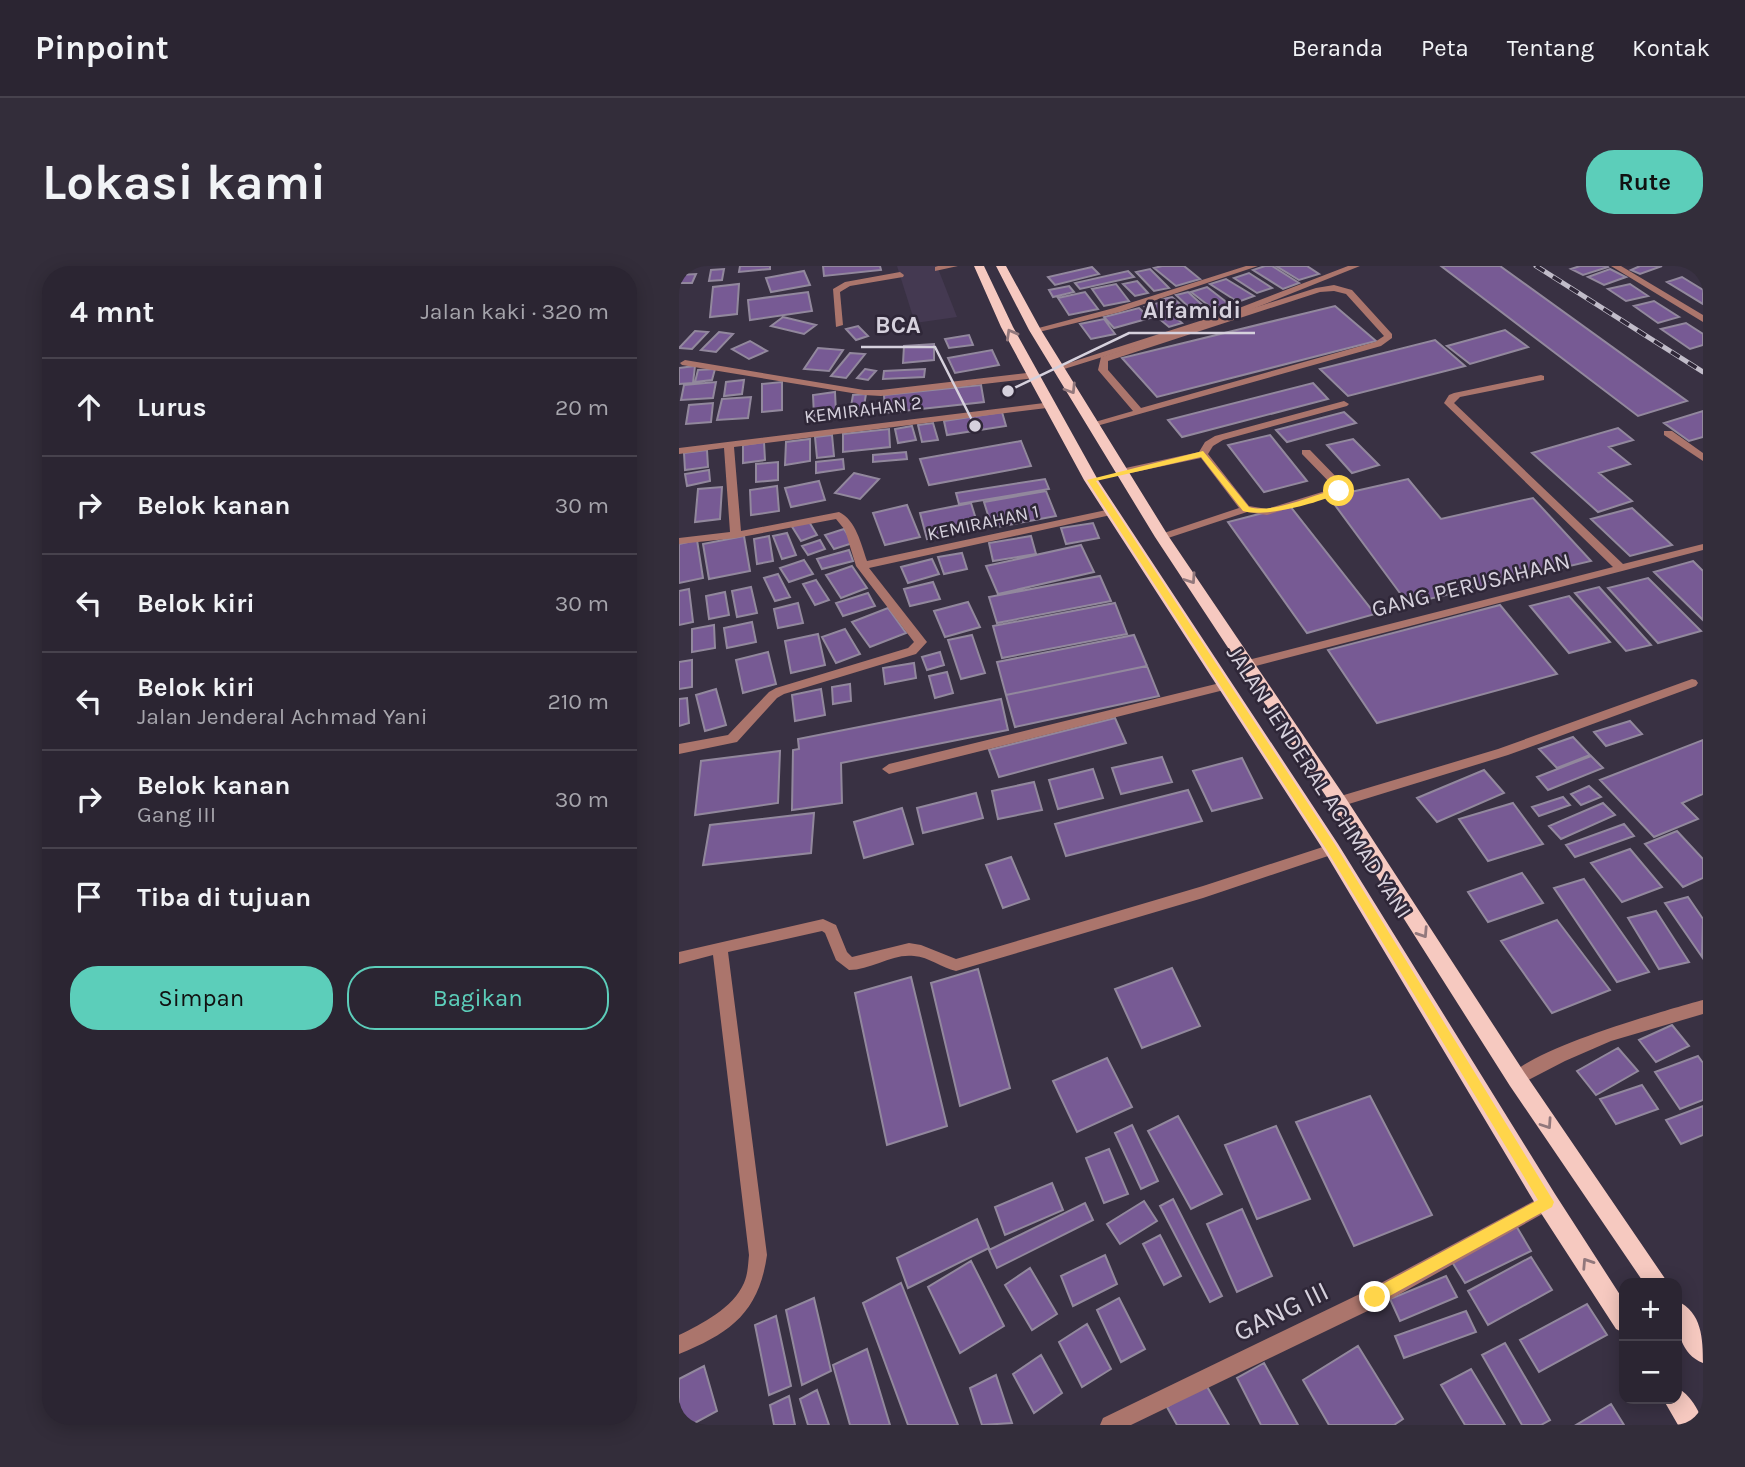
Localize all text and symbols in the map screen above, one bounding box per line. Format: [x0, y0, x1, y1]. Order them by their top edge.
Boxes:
text: Pinpoint [35, 29, 169, 67]
text: Beranda [1292, 34, 1383, 62]
text: Peta [1421, 34, 1469, 62]
text: Tentang [1507, 34, 1594, 62]
text: Kontak [1632, 34, 1710, 62]
button: Rute [1586, 150, 1703, 214]
text: Lokasi kami [42, 154, 326, 211]
callout: Alfamidi [1129, 288, 1255, 333]
text: 4 mnt [70, 294, 154, 330]
text: Alfamidi [1143, 296, 1241, 324]
text: Jalan kaki · 320 m [421, 298, 609, 325]
callout: BCA [861, 302, 935, 347]
text: BCA [875, 311, 921, 339]
one-way arrow [1006, 329, 1019, 342]
one-way arrow [1063, 381, 1076, 394]
icon: ahead [70, 388, 108, 426]
text: Lurus [137, 392, 206, 423]
street label: KEMIRAHAN 2 [803, 392, 923, 428]
text: 20 m [555, 394, 609, 421]
route start [1323, 475, 1354, 506]
icon: right [70, 486, 108, 524]
text: Belok kanan [137, 490, 290, 521]
text: 30 m [555, 492, 609, 519]
street label: KEMIRAHAN 1 [925, 500, 1041, 546]
street label: GANG PERUSAHAAN [1369, 547, 1573, 623]
one-way arrow [1183, 572, 1196, 585]
icon: left [70, 584, 108, 622]
text: Belok kiri [137, 588, 255, 619]
text: 30 m [555, 590, 609, 617]
street label: JALAN JENDERAL ACHMAD YANI [1221, 641, 1417, 923]
text: Belok kiri [137, 672, 255, 703]
icon: left [70, 682, 108, 720]
text: 210 m [547, 688, 609, 715]
text: Jalan Jenderal Achmad Yani [137, 703, 428, 730]
text: Belok kanan [137, 770, 290, 801]
icon: right [70, 780, 108, 818]
text: 30 m [555, 786, 609, 813]
text: Gang III [137, 801, 216, 828]
icon: arrive [70, 878, 108, 916]
text: Tiba di tujuan [137, 882, 311, 913]
one-way arrow [1415, 926, 1428, 939]
button: Simpan [70, 966, 333, 1030]
button: Bagikan [347, 966, 609, 1030]
one-way arrow [1539, 1116, 1552, 1129]
one-way arrow [1582, 1258, 1595, 1271]
street label: GANG III [1228, 1274, 1334, 1348]
map controls [1619, 1278, 1682, 1404]
button: + [1619, 1278, 1682, 1341]
route end [1359, 1281, 1390, 1312]
button: − [1619, 1341, 1682, 1404]

